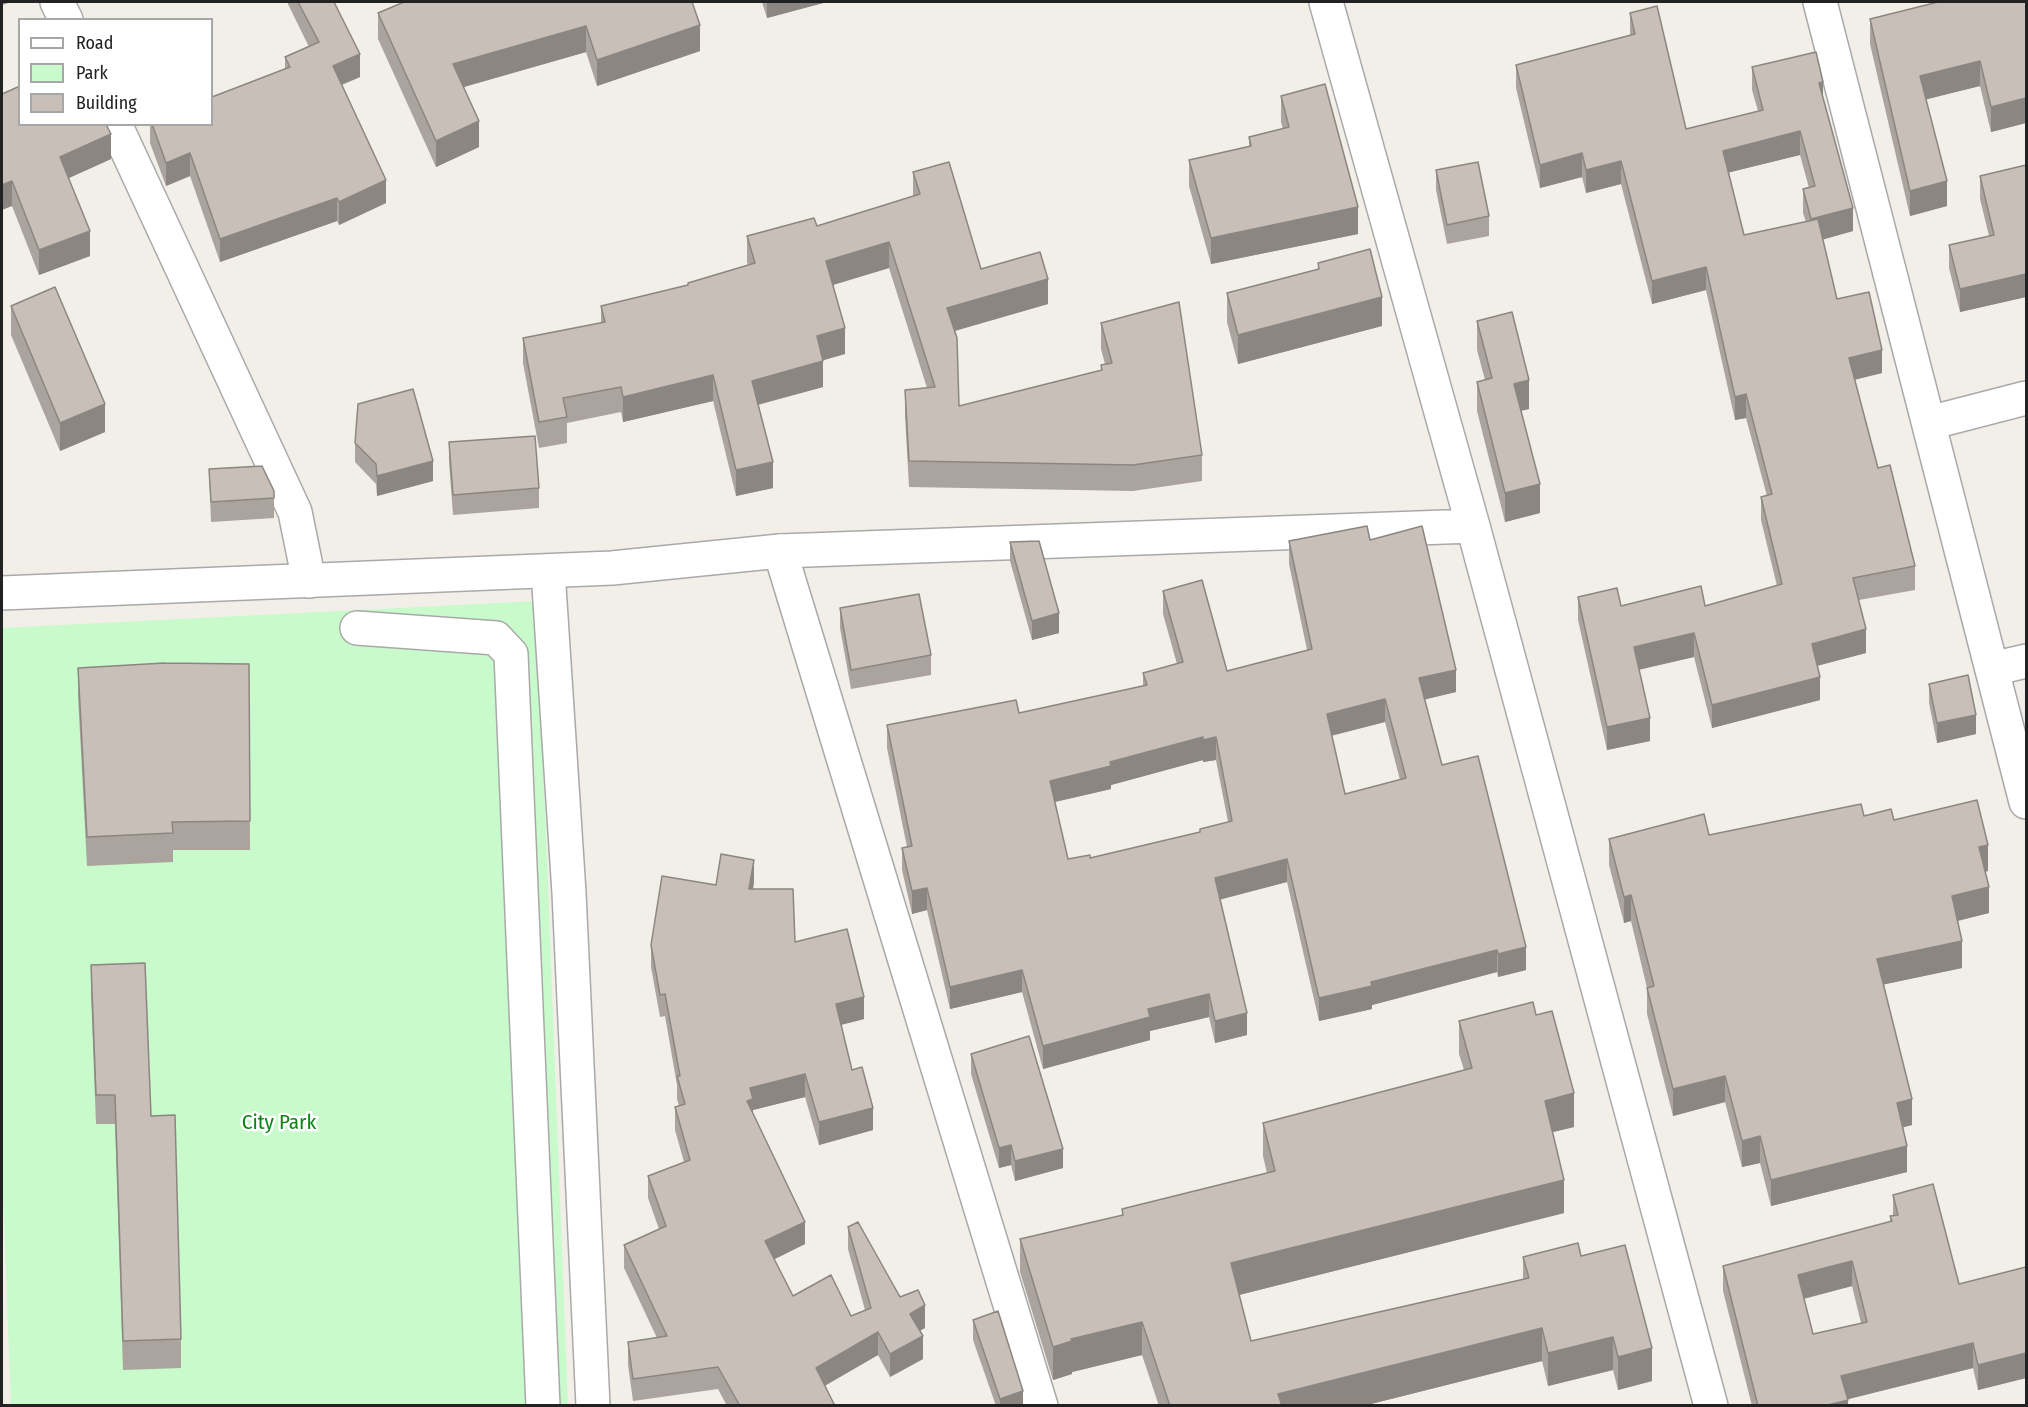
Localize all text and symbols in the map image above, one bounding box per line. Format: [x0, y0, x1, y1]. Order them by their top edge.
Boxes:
legend [18, 18, 213, 126]
text: Road [76, 32, 113, 54]
text: Park [76, 62, 108, 84]
text: Building [76, 92, 137, 114]
park label: City Park [242, 1110, 316, 1136]

